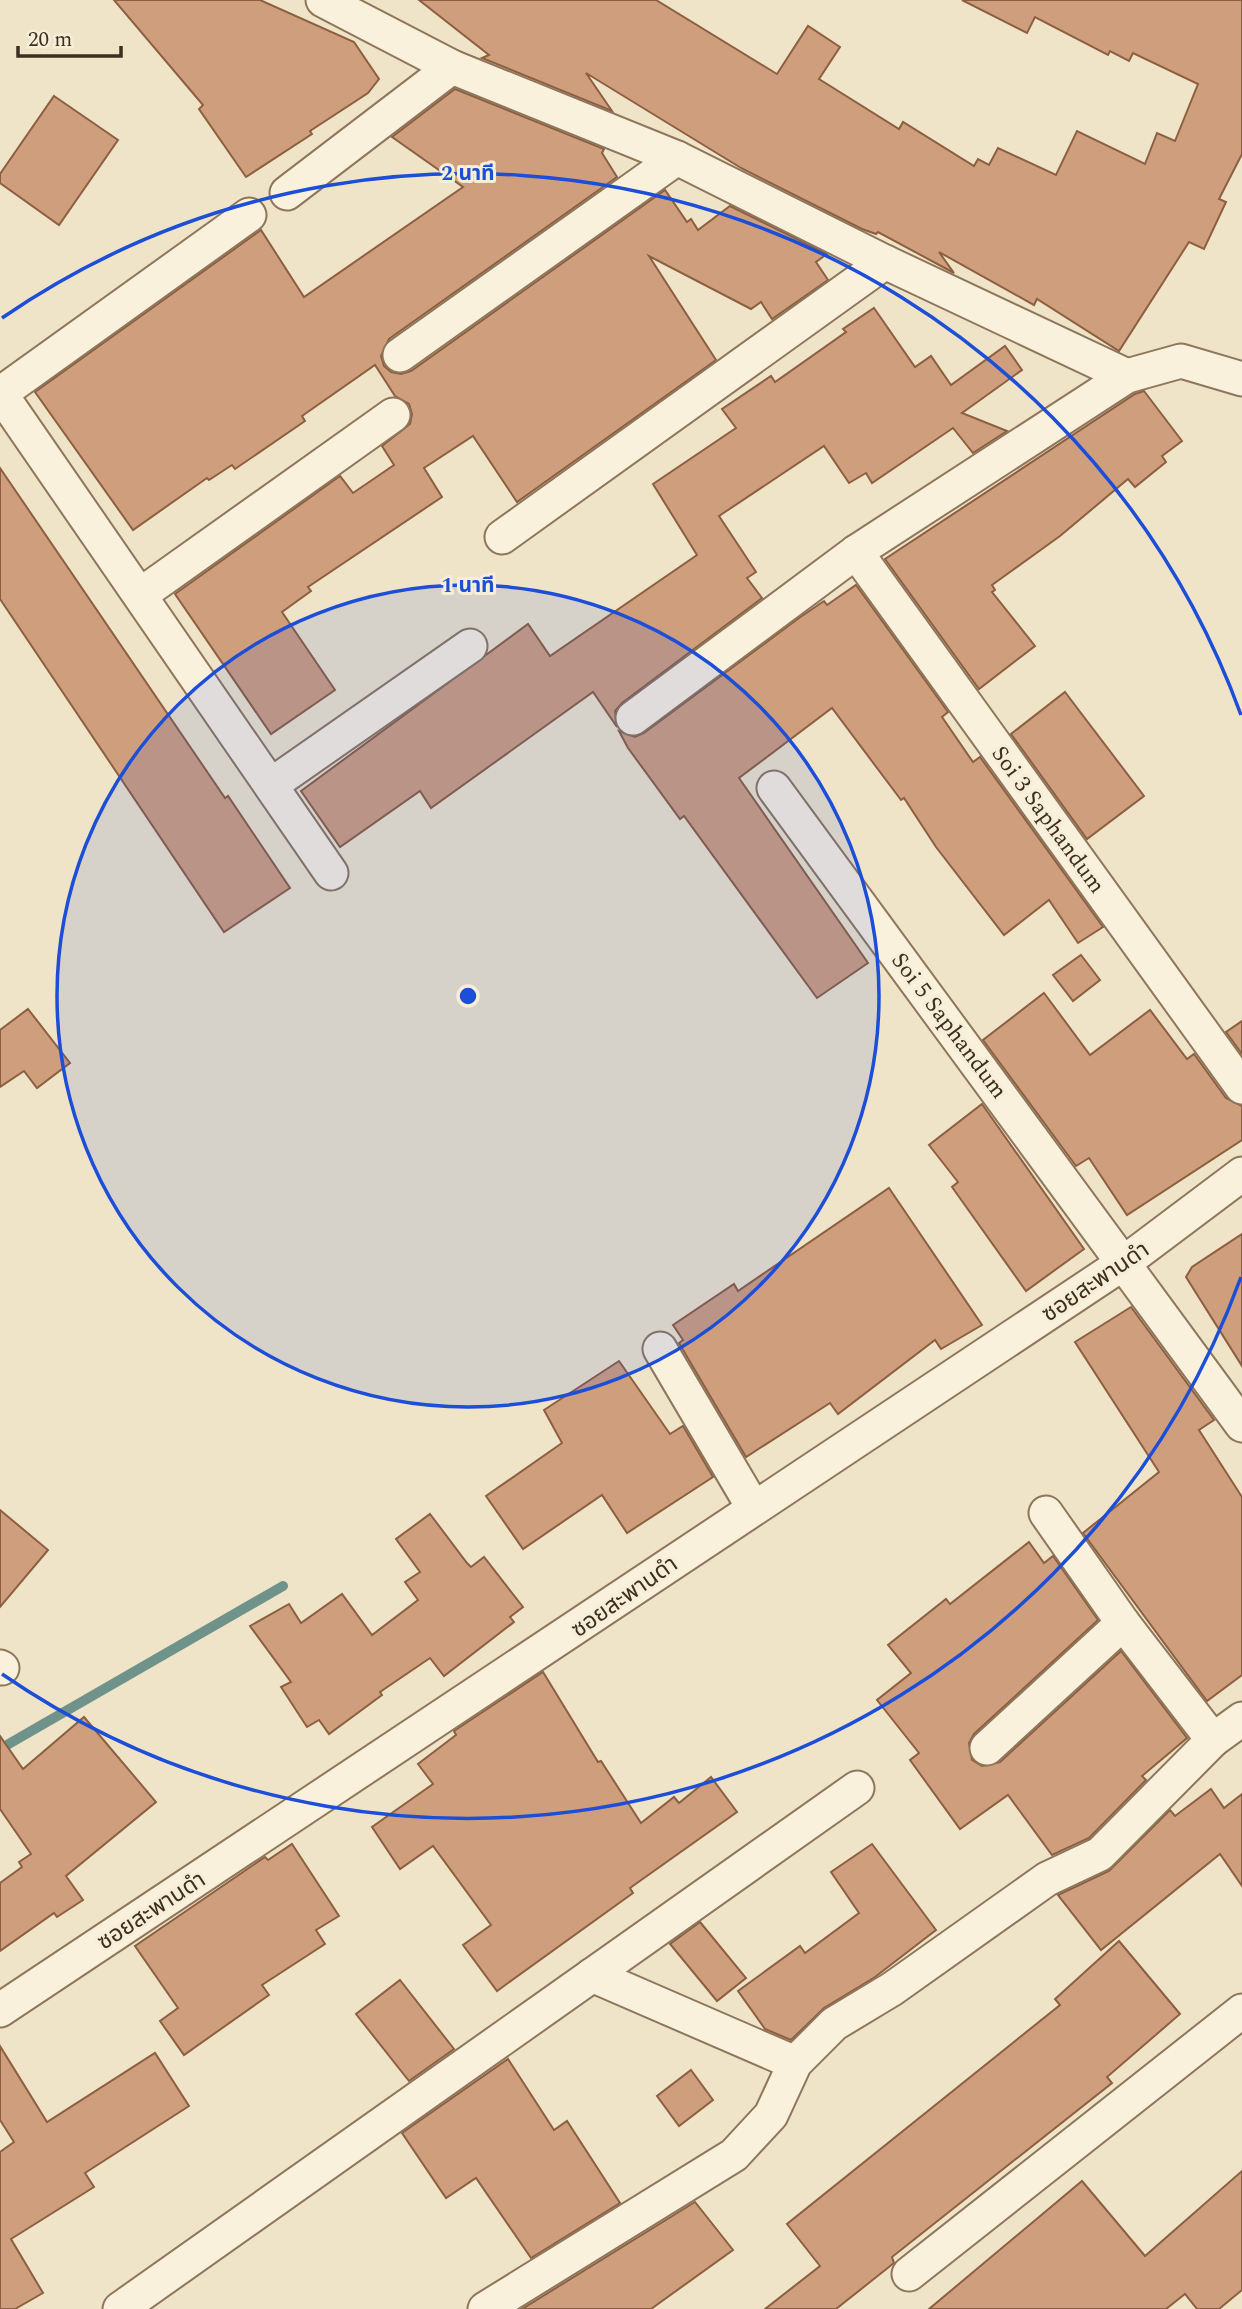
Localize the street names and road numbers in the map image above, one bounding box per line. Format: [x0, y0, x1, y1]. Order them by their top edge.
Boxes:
street label: Soi 3 Saphandum [982, 739, 1114, 901]
street label: Soi 5 Saphandum [882, 945, 1016, 1107]
street label: ซอยสะพานดำ [1035, 1233, 1157, 1331]
street label: ซอยสะพานดำ [564, 1547, 685, 1647]
street label: ซอยสะพานดำ [90, 1863, 213, 1960]

